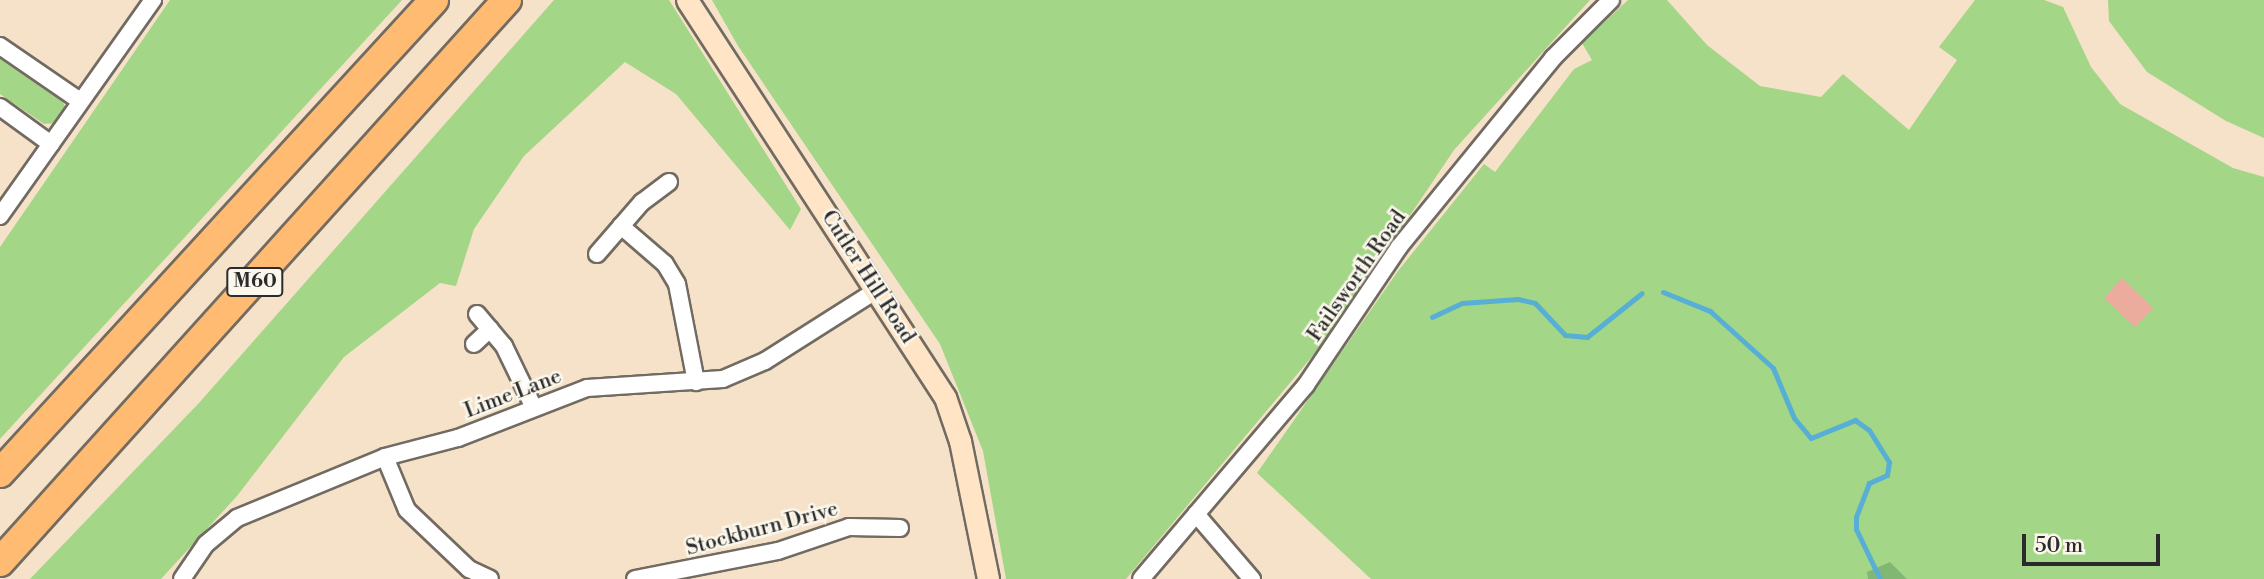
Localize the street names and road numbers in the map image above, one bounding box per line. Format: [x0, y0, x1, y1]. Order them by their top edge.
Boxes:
street label: Failsworth Road [1302, 205, 1412, 347]
street label: Cutler Hill Road [816, 206, 920, 348]
road number: M60 [225, 266, 285, 298]
street label: Lime Lane [461, 364, 565, 424]
street label: Stockburn Drive [683, 497, 841, 561]

